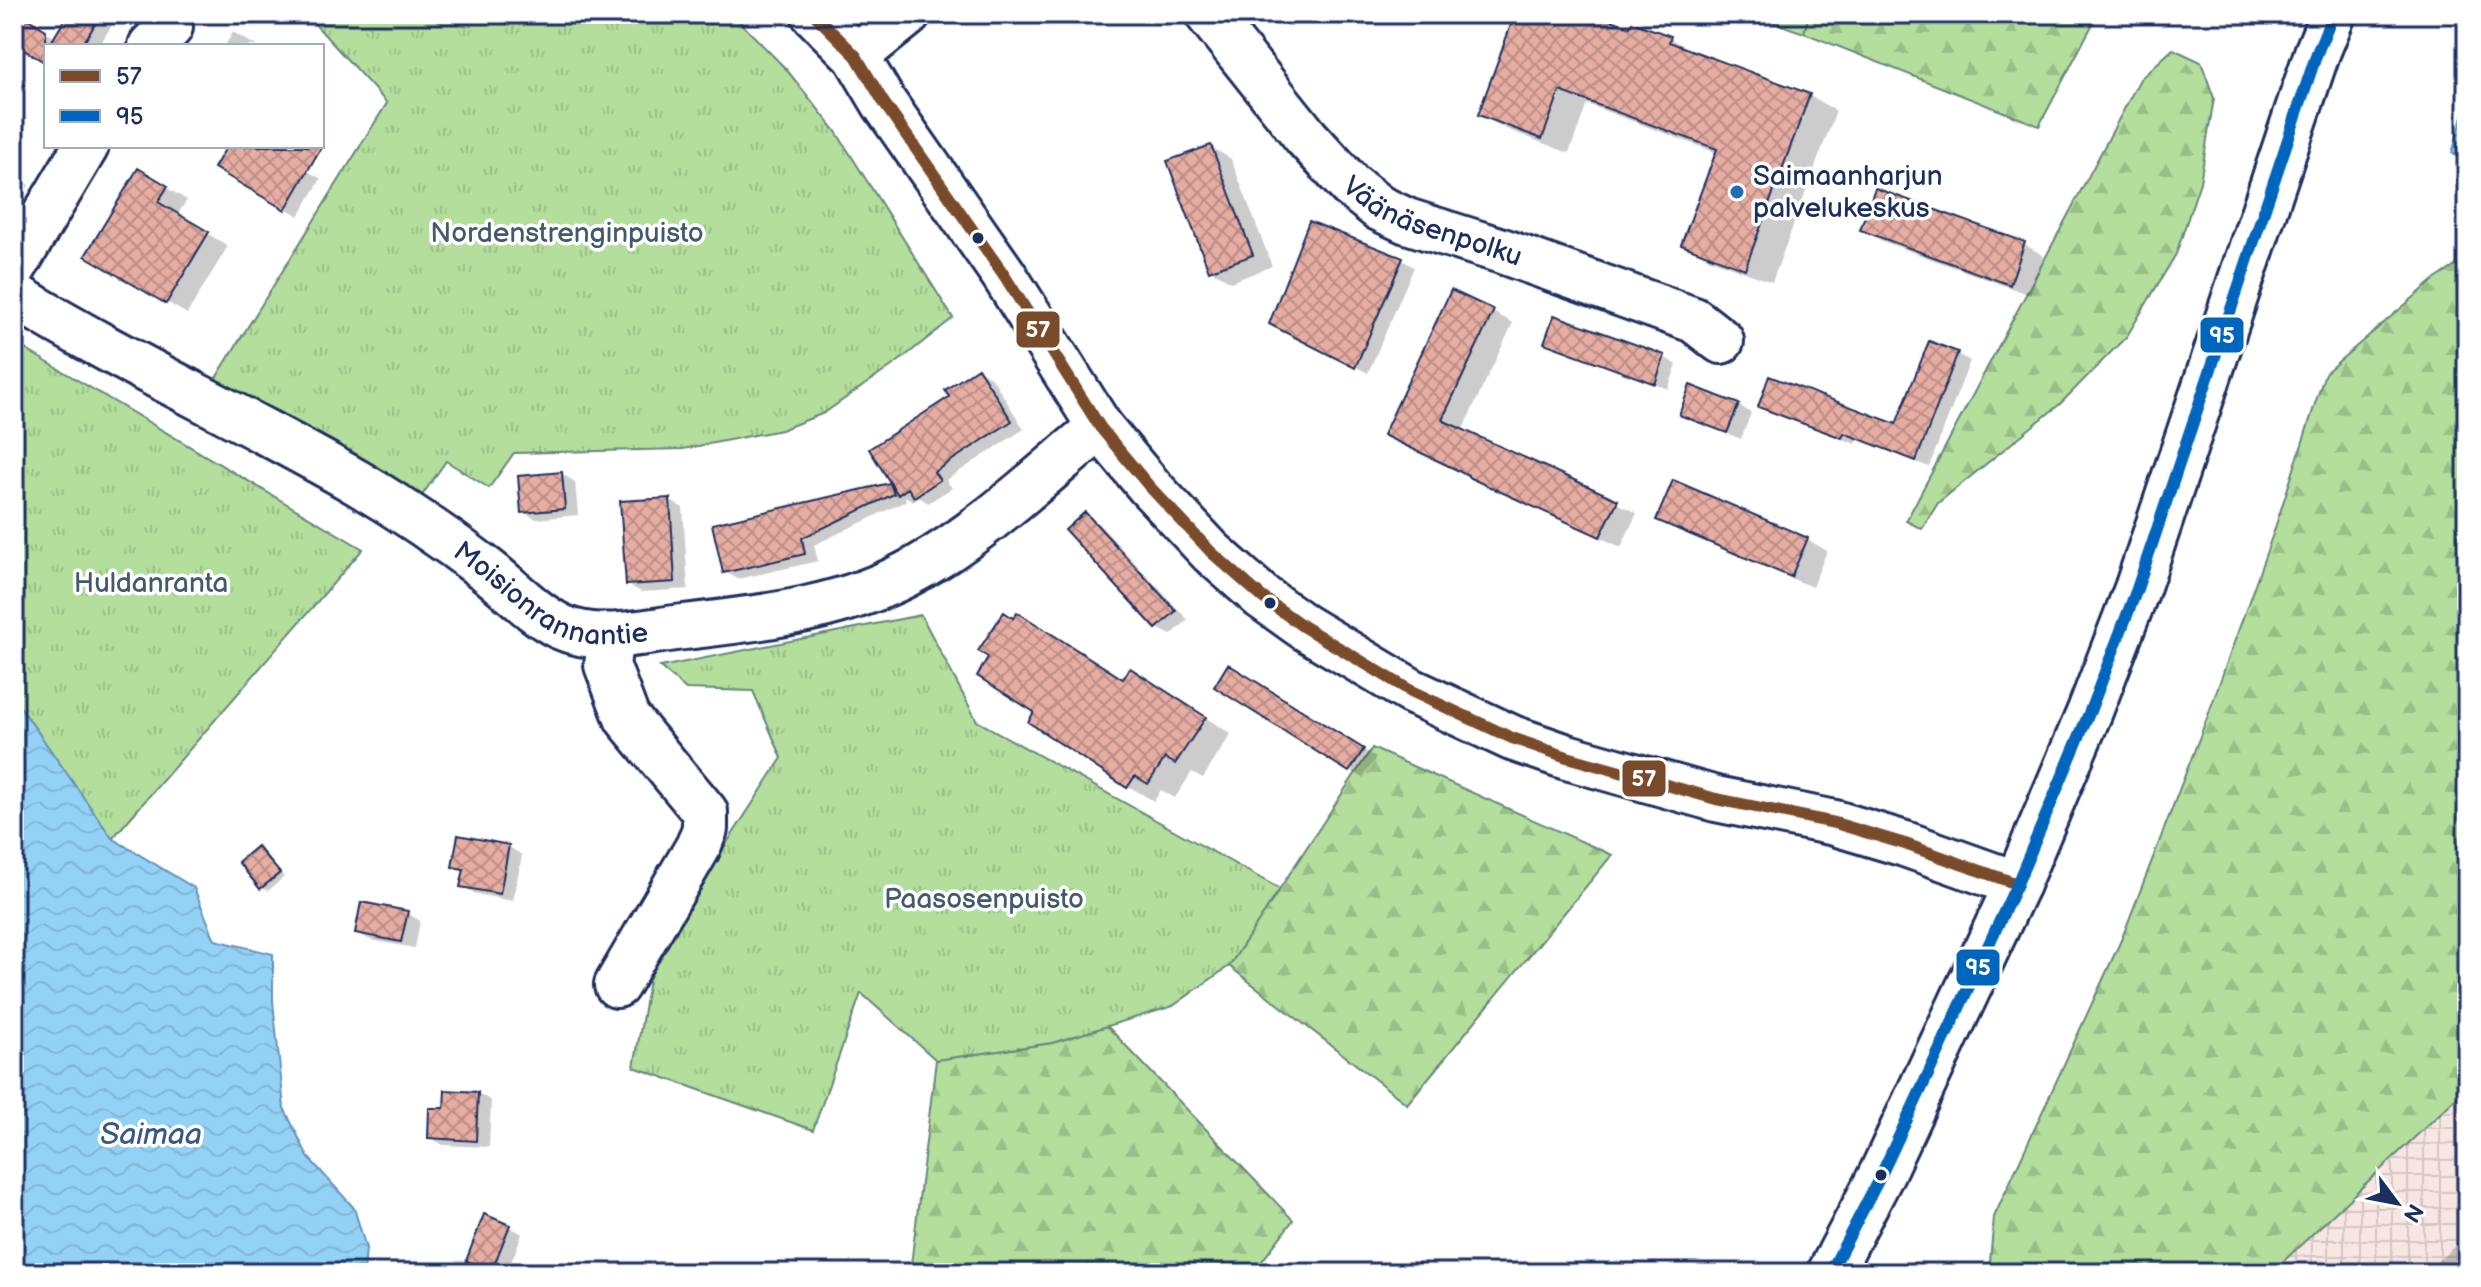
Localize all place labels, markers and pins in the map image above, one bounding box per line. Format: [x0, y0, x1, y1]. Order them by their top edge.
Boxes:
place label: Saimaanharjun palvelukeskus [1753, 160, 1942, 225]
marker: Saimaanharjun palvelukeskus [1728, 183, 1746, 201]
unlabelled marker [970, 230, 986, 246]
unlabelled marker [1262, 595, 1278, 611]
unlabelled marker [1873, 1167, 1889, 1183]

